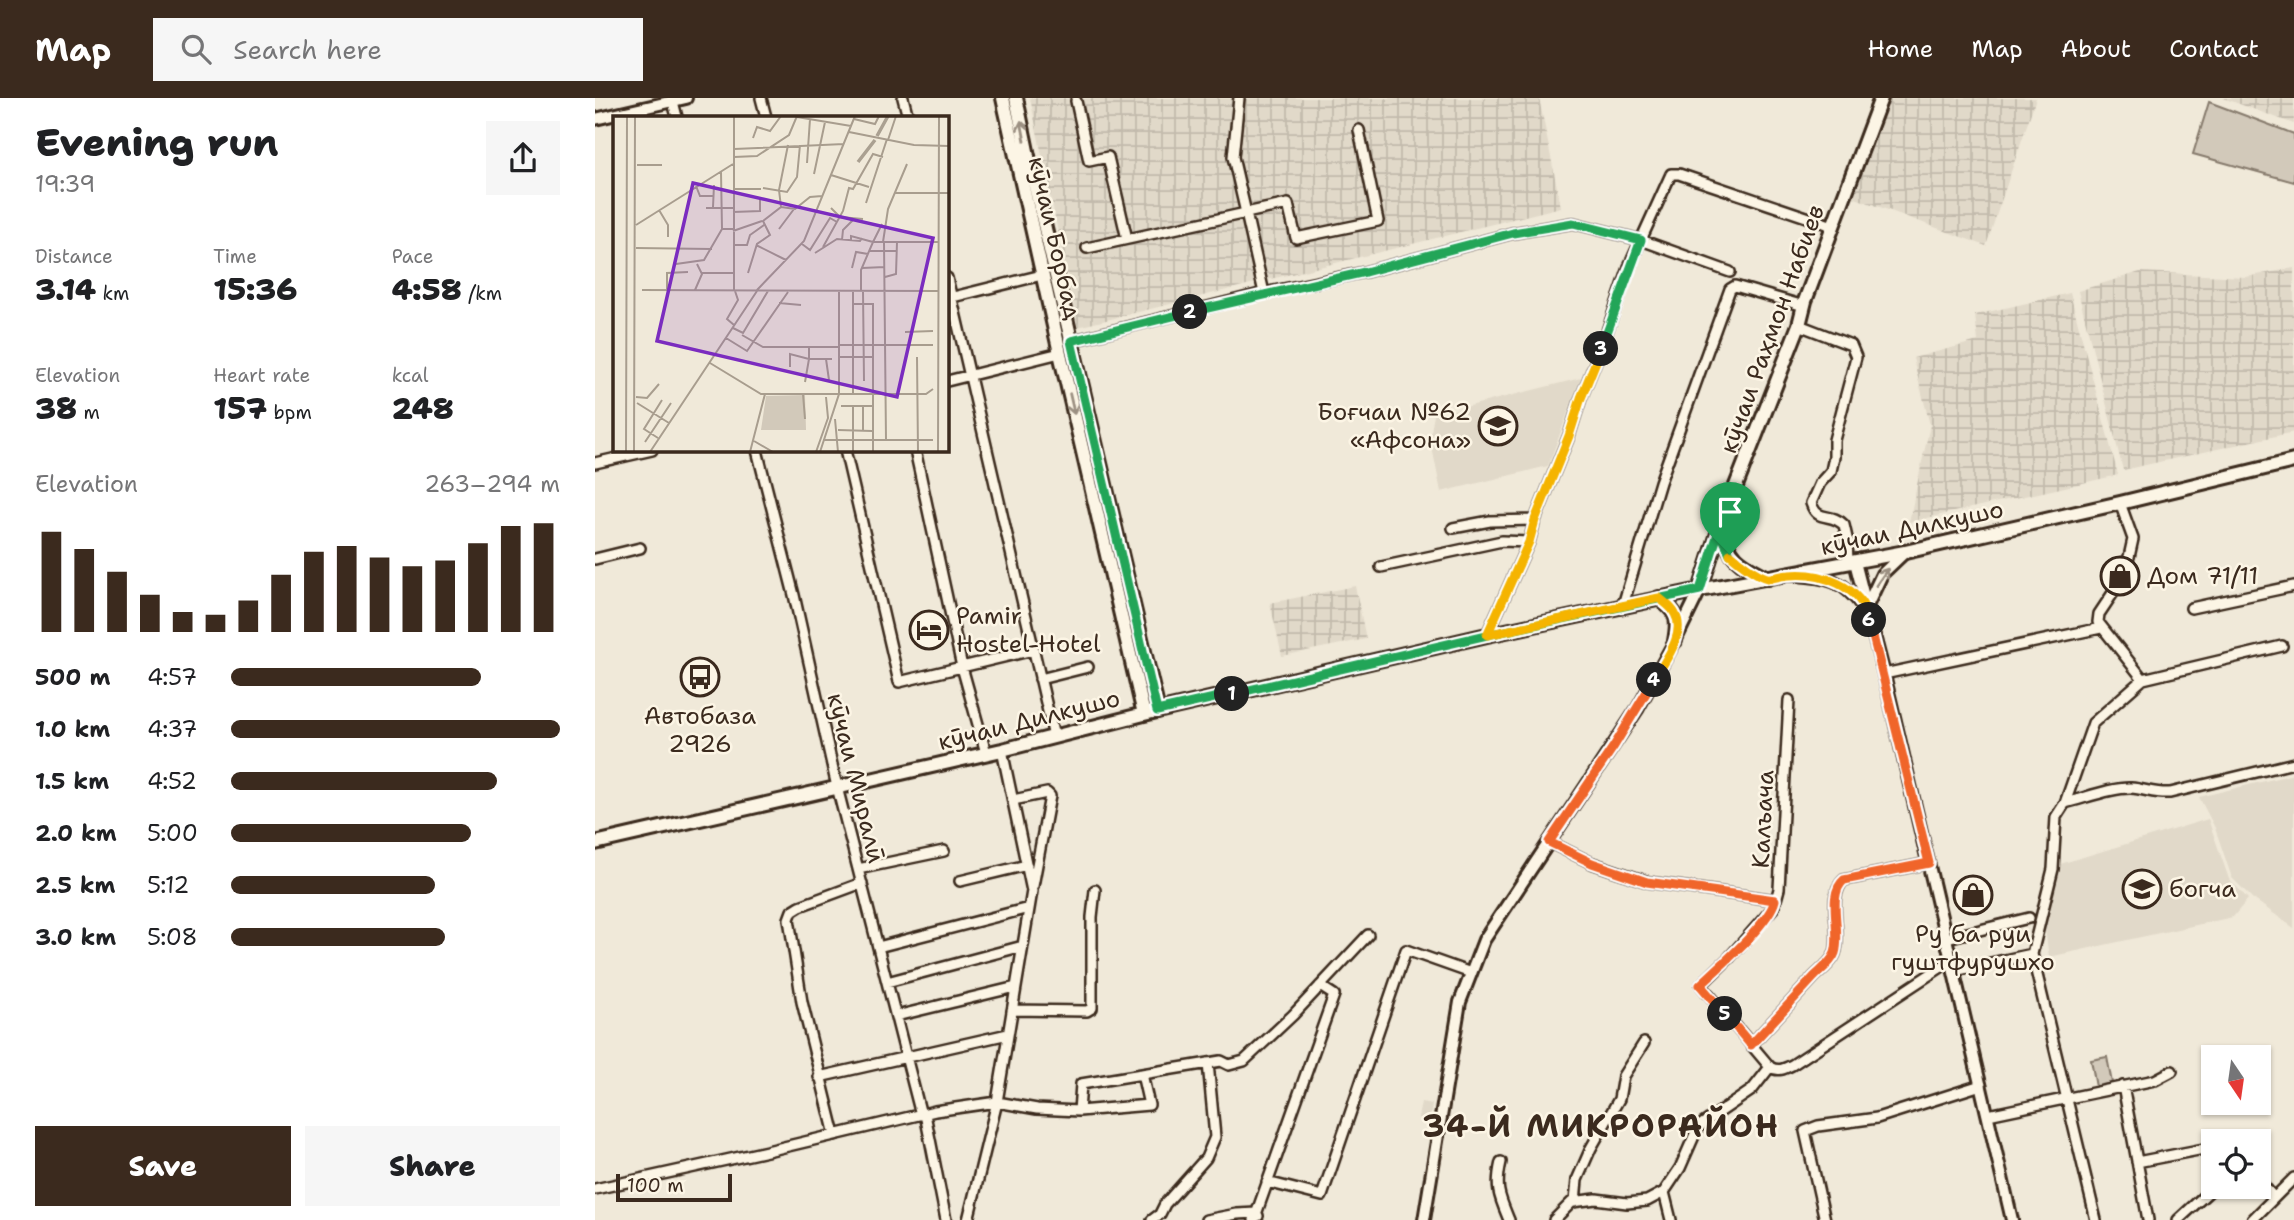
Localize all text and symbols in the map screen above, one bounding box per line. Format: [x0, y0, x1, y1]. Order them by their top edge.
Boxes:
search box [153, 18, 643, 81]
text: Map [35, 27, 111, 72]
icon: search [177, 30, 215, 68]
text: Search here [233, 32, 382, 67]
text: Home [1867, 33, 1933, 65]
text: Map [1971, 33, 2023, 65]
text: About [2061, 33, 2131, 65]
text: Contact [2169, 33, 2259, 65]
inset map [613, 116, 949, 452]
text: Evening run [35, 117, 278, 168]
one-way arrow [1015, 120, 1029, 143]
button: share [486, 121, 560, 195]
street label: кӯчаи Борбад [1021, 153, 1089, 323]
text: 19:39 [35, 169, 95, 199]
street label: кӯчаи Раҳмон Набиев [1712, 200, 1832, 458]
text: Distance [35, 244, 113, 269]
text: Time [213, 244, 257, 269]
text: Pace [392, 244, 433, 269]
text: 3.14 [35, 269, 96, 310]
text: 15:36 [213, 269, 297, 310]
text: 4:58 [392, 269, 462, 310]
text: km [96, 281, 130, 306]
text: /km [462, 281, 502, 306]
pin: 2 [1173, 294, 1207, 330]
text: 2 [1183, 299, 1196, 324]
pin: 3 [1583, 331, 1619, 366]
text: 3 [1594, 336, 1607, 361]
text: Elevation [35, 363, 120, 388]
text: Heart rate [213, 363, 310, 388]
text: kcal [392, 363, 429, 388]
text: 38 [35, 388, 77, 429]
text: 157 [213, 388, 267, 429]
text: 248 [392, 388, 454, 429]
one-way arrow [1065, 392, 1079, 415]
place label: Боғчаи №62 «Афсона» [1317, 396, 1471, 456]
text: m [77, 400, 100, 425]
text: bpm [267, 400, 312, 425]
school or university icon: Боғчаи №62 «Афсона» [1477, 405, 1519, 447]
text: Elevation [35, 469, 138, 499]
text: 263–294 m [424, 469, 560, 499]
pin [1700, 482, 1760, 554]
icon: arrive [1711, 493, 1749, 531]
street label: кӯчаи Дилкушо [1817, 493, 2007, 563]
shop icon: Дом 71/11 [2099, 555, 2141, 597]
place label: Дом 71/11 [2147, 560, 2259, 592]
one-way arrow [1874, 568, 1889, 587]
place label: Pamir Hostel-Hotel [956, 600, 1101, 660]
pin: 6 [1851, 602, 1887, 638]
text: 6 [1862, 607, 1875, 632]
hotel icon: Pamir Hostel-Hotel [908, 609, 950, 651]
bus stop icon: Автобаза 2926 [679, 656, 721, 698]
text: 500 m [35, 662, 110, 692]
text: 4:57 [147, 662, 197, 692]
pin: 4 [1637, 662, 1671, 698]
text: 4 [1647, 667, 1660, 692]
pin: 1 [1215, 676, 1249, 712]
text: 1 [1227, 681, 1236, 706]
street label: кӯчаи Дилкушо [935, 682, 1123, 758]
street label: кӯчаи Миралӣ [819, 690, 893, 866]
place label: Автобаза 2926 [644, 700, 756, 760]
text: 1.0 km [35, 714, 110, 744]
text: 4:37 [147, 714, 197, 744]
text: 1.5 km [35, 766, 109, 796]
text: 4:52 [147, 766, 197, 796]
street label: Калъача [1744, 769, 1782, 869]
text: 2.0 km [35, 818, 117, 848]
text: 5:00 [147, 818, 198, 848]
school or university icon: богча [2121, 868, 2163, 910]
text: 2.5 km [35, 870, 116, 900]
text: 5:12 [147, 870, 189, 900]
place label: богча [2169, 873, 2236, 905]
shop icon: Ру ба руи гуштфурушхо [1952, 874, 1994, 916]
place label: Ру ба руи гуштфурушхо [1891, 918, 2055, 978]
text: 3.0 km [35, 922, 116, 952]
text: 5:08 [147, 922, 198, 952]
pin: 5 [1707, 996, 1743, 1032]
text: 5 [1719, 1001, 1730, 1026]
north arrow [2201, 1045, 2271, 1115]
map controls [2201, 1045, 2271, 1199]
district label: 34-Й МИКРОРАЙОН [1422, 1104, 1780, 1147]
button: Save [35, 1126, 291, 1206]
button: Share [305, 1126, 560, 1206]
button: locate [2201, 1129, 2271, 1199]
scale bar [616, 1171, 731, 1203]
text: 100 m [627, 1173, 684, 1198]

